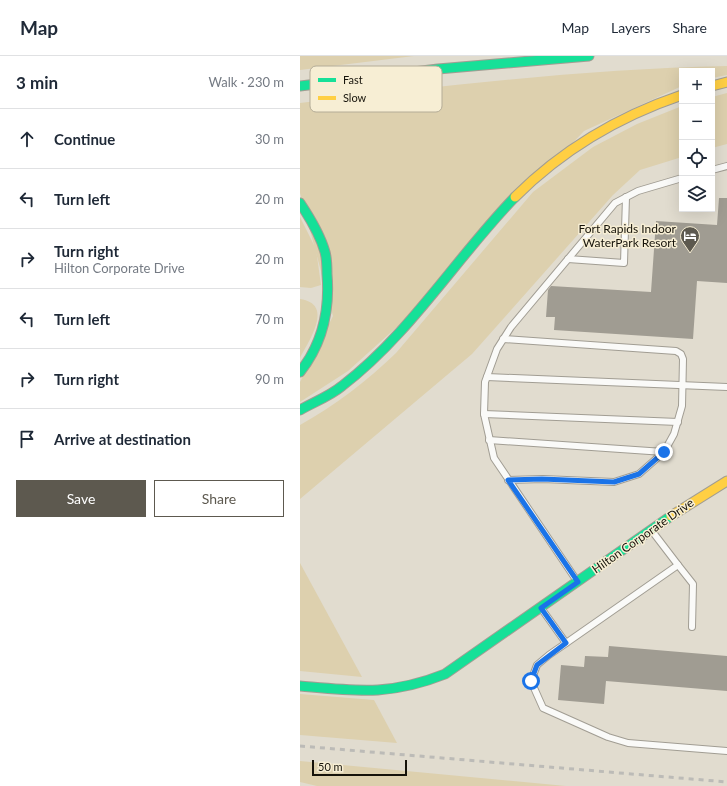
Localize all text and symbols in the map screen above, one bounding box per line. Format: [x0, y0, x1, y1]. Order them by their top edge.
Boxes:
text: Map [20, 16, 58, 39]
text: Map [561, 19, 589, 36]
text: Layers [611, 19, 651, 36]
text: Share [673, 19, 707, 36]
legend [310, 66, 442, 112]
map controls [679, 68, 715, 212]
button: + [679, 68, 715, 104]
text: 3 min [16, 72, 58, 93]
text: Fast [343, 73, 363, 86]
text: Walk · 230 m [208, 74, 284, 90]
text: Slow [343, 91, 367, 104]
button: − [679, 104, 715, 140]
icon: ahead [16, 128, 38, 150]
text: Continue [54, 130, 115, 148]
text: 30 m [255, 131, 284, 147]
button: locate [679, 140, 715, 176]
button: layers [679, 176, 715, 212]
icon: left [16, 188, 38, 210]
text: Turn left [54, 190, 110, 208]
text: 20 m [255, 191, 284, 207]
place label: Fort Rapids Indoor WaterPark Resort [579, 221, 677, 250]
hotel icon: Fort Rapids Indoor WaterPark Resort [679, 225, 701, 253]
text: Turn right [54, 242, 119, 260]
icon: right [16, 248, 38, 270]
text: 20 m [255, 251, 284, 267]
text: Hilton Corporate Drive [54, 260, 185, 276]
icon: left [16, 308, 38, 330]
text: Turn left [54, 310, 110, 328]
text: 70 m [255, 311, 284, 327]
icon: right [16, 368, 38, 390]
text: Turn right [54, 370, 119, 388]
text: 90 m [255, 371, 284, 387]
icon: arrive [16, 428, 38, 450]
text: Arrive at destination [54, 430, 191, 448]
route end [655, 443, 673, 461]
button: Save [16, 480, 146, 517]
button: Share [154, 480, 284, 517]
street label: Hilton Corporate Drive [589, 495, 696, 576]
route start [522, 672, 540, 690]
scale bar [312, 758, 407, 777]
text: 50 m [318, 760, 343, 773]

